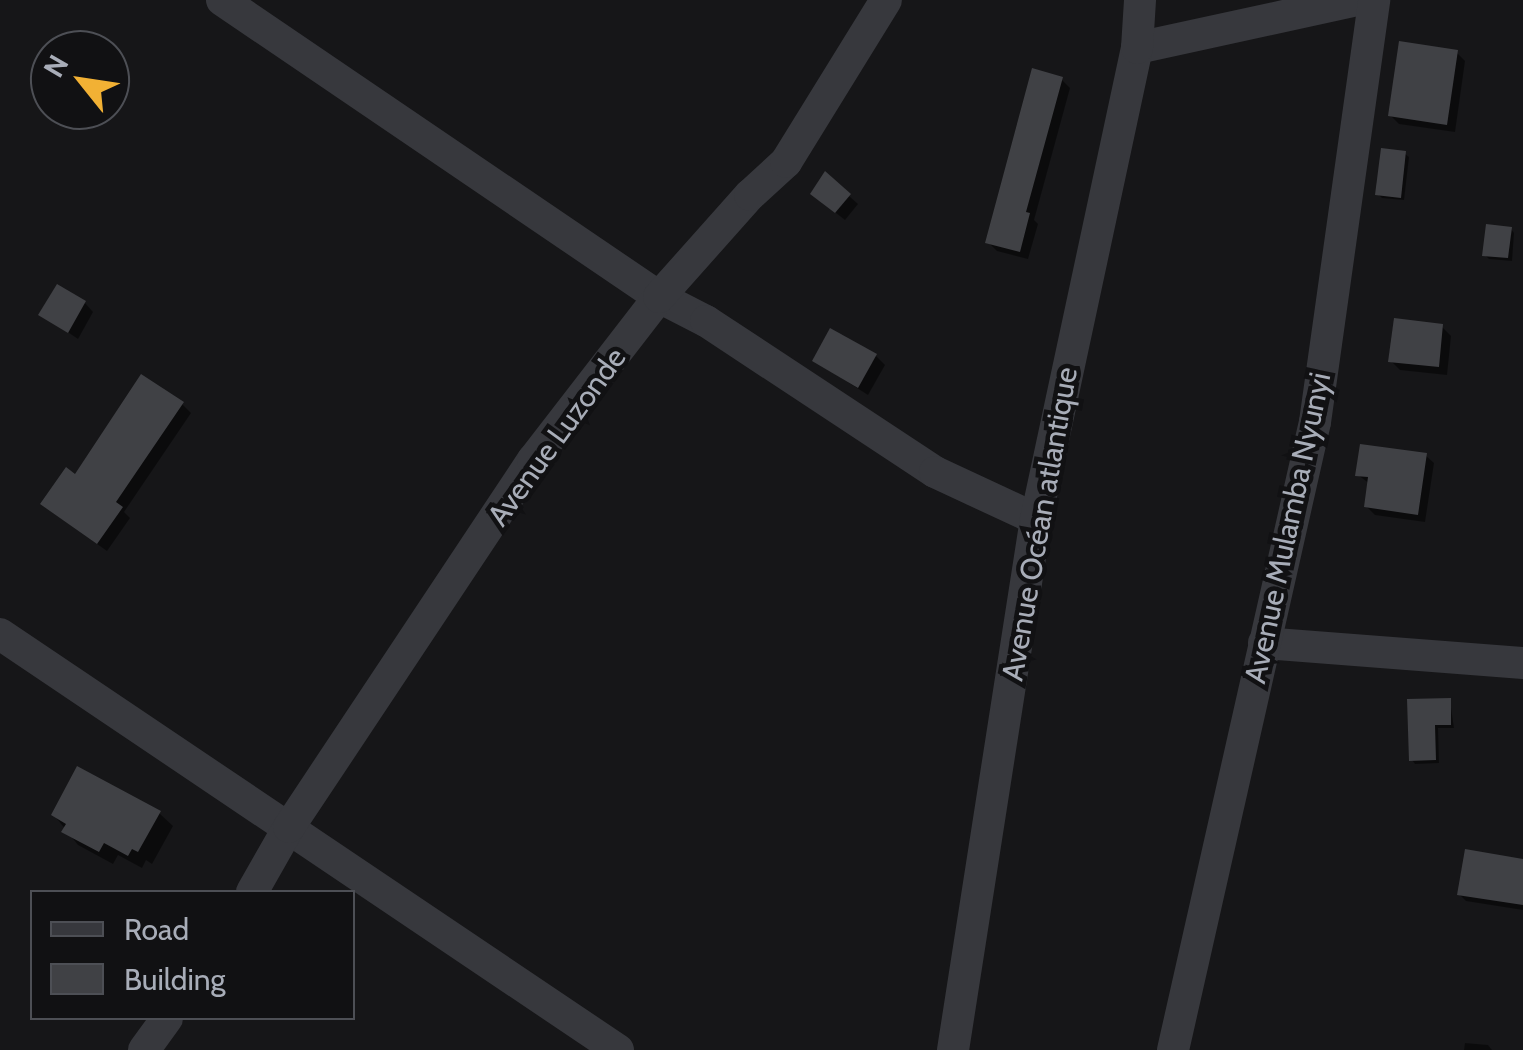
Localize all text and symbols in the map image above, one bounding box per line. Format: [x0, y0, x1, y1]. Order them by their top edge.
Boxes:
north arrow [30, 30, 130, 130]
text: N [36, 49, 75, 83]
street label: Avenue Luzonde [480, 341, 634, 533]
street label: Avenue Océan atlantique [995, 364, 1085, 684]
street label: Avenue Mulamba Nyunyi [1237, 369, 1339, 687]
legend [30, 890, 355, 1020]
text: Road [124, 911, 189, 948]
text: Building [124, 961, 226, 998]

